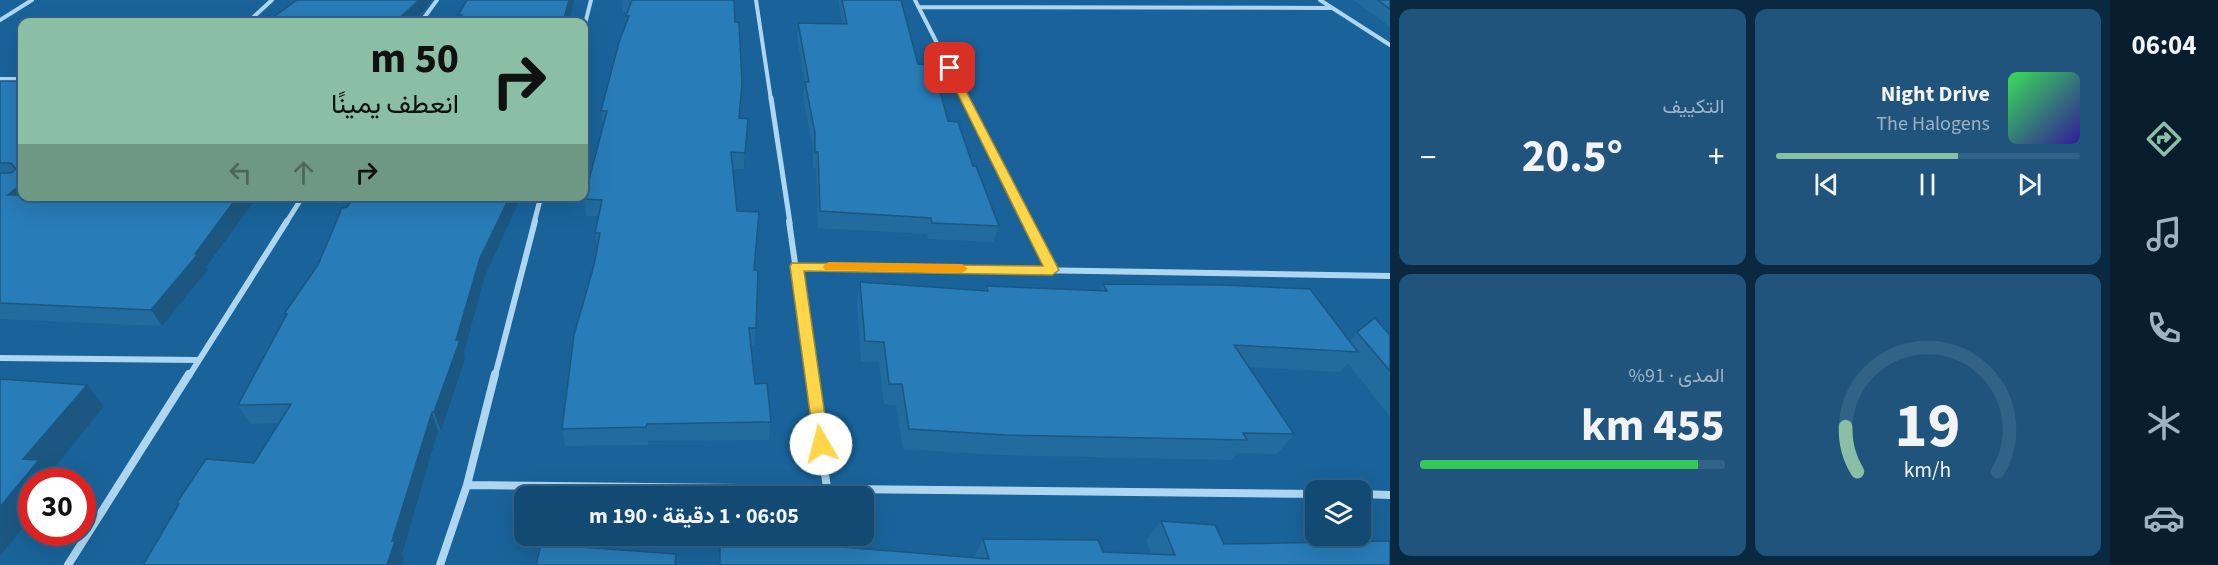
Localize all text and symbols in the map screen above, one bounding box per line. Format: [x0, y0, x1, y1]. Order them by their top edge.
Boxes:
text: 06:04 [2131, 26, 2197, 65]
text: 50 m [370, 29, 459, 89]
icon: right [480, 42, 558, 120]
pin [924, 42, 975, 93]
icon: arrive [933, 51, 966, 84]
text: Night Drive [1881, 78, 1990, 110]
text: انعطف يمينًا [331, 85, 459, 124]
text: التكييف [1662, 93, 1725, 121]
text: The Halogens [1876, 110, 1990, 138]
icon: directions [2143, 118, 2185, 160]
text: 20.5° [1522, 125, 1623, 189]
text: − [1420, 134, 1436, 181]
text: + [1708, 134, 1725, 181]
icon: left [224, 156, 257, 189]
icon: ahead [287, 156, 320, 189]
icon: right [350, 156, 383, 189]
icon: previous [1810, 168, 1843, 201]
icon: pause [1911, 168, 1944, 201]
icon: next [2013, 168, 2046, 201]
icon: music [2143, 213, 2185, 255]
icon: phone [2143, 307, 2185, 349]
text: المدى · 91% [1629, 362, 1725, 390]
text: 19 [1895, 382, 1961, 471]
text: 455 km [1581, 394, 1725, 458]
icon: climate [2143, 402, 2185, 444]
position arrow [789, 412, 853, 476]
text: km/h [1904, 455, 1952, 486]
speed limit sign: 30 [18, 468, 96, 546]
map controls [1305, 480, 1371, 546]
button: layers [1305, 480, 1371, 546]
icon: car [2143, 497, 2185, 539]
text: 06:05 · 1 دقيقة · 190 m [589, 500, 799, 532]

